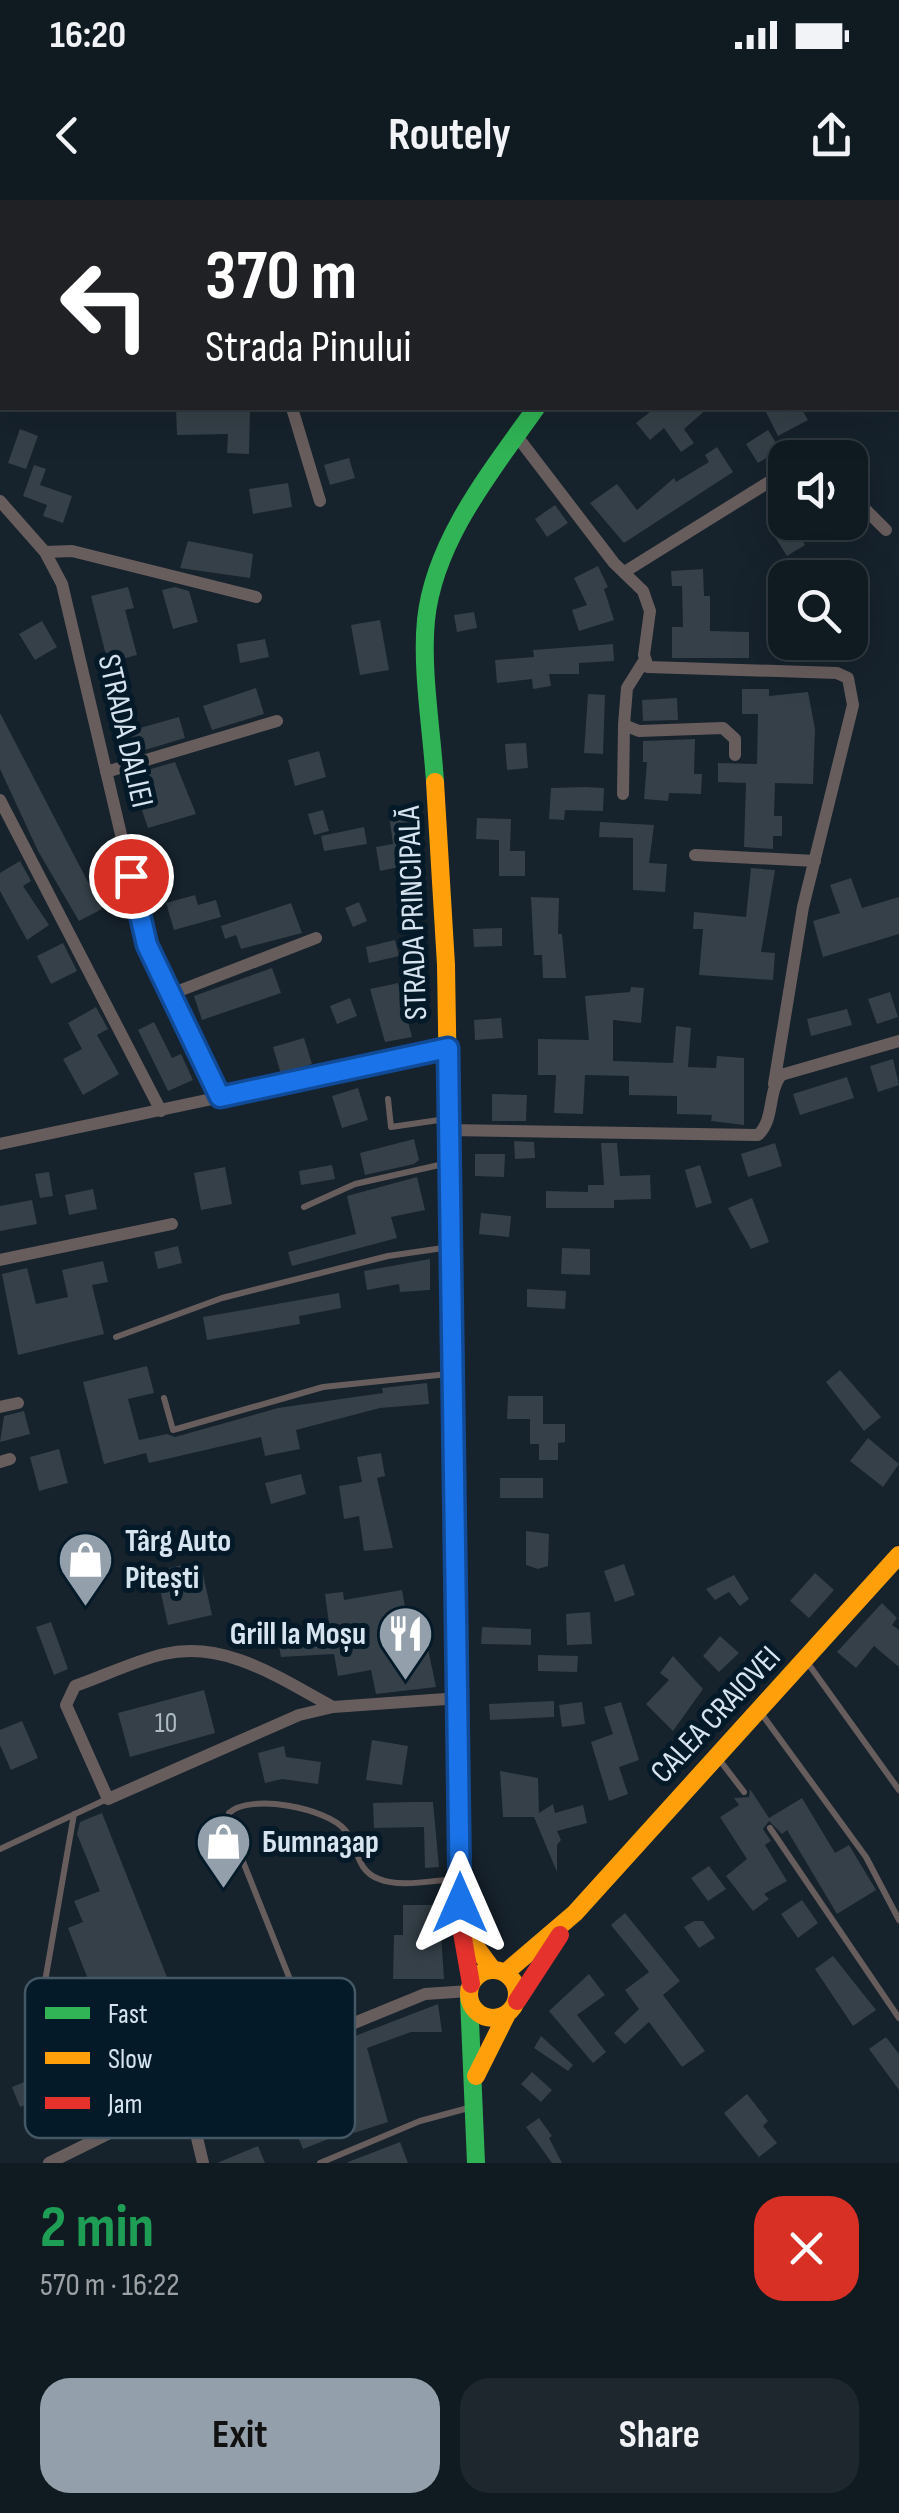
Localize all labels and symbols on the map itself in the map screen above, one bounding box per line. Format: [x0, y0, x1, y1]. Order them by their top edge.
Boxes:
street label: STRADA DALIEI [88, 651, 162, 811]
street label: STRADA PRINCIPALĂ [390, 805, 436, 1021]
pin [89, 834, 174, 919]
place label: Târg Auto Pitești [125, 1522, 231, 1598]
shop icon: Târg Auto Pitești [56, 1529, 116, 1608]
restaurant icon: Grill la Moșu [375, 1604, 435, 1683]
place label: Grill la Moșu [230, 1615, 366, 1654]
street label: CALEA CRAIOVEI [643, 1639, 789, 1791]
house number: 10 [155, 1707, 177, 1740]
shop icon: Битпазар [193, 1812, 253, 1891]
place label: Битпазар [262, 1823, 379, 1862]
position arrow [408, 1851, 512, 1955]
legend [25, 1978, 355, 2138]
text: Fast [108, 1998, 147, 2031]
text: Slow [108, 2043, 153, 2076]
text: Jam [107, 2088, 143, 2121]

